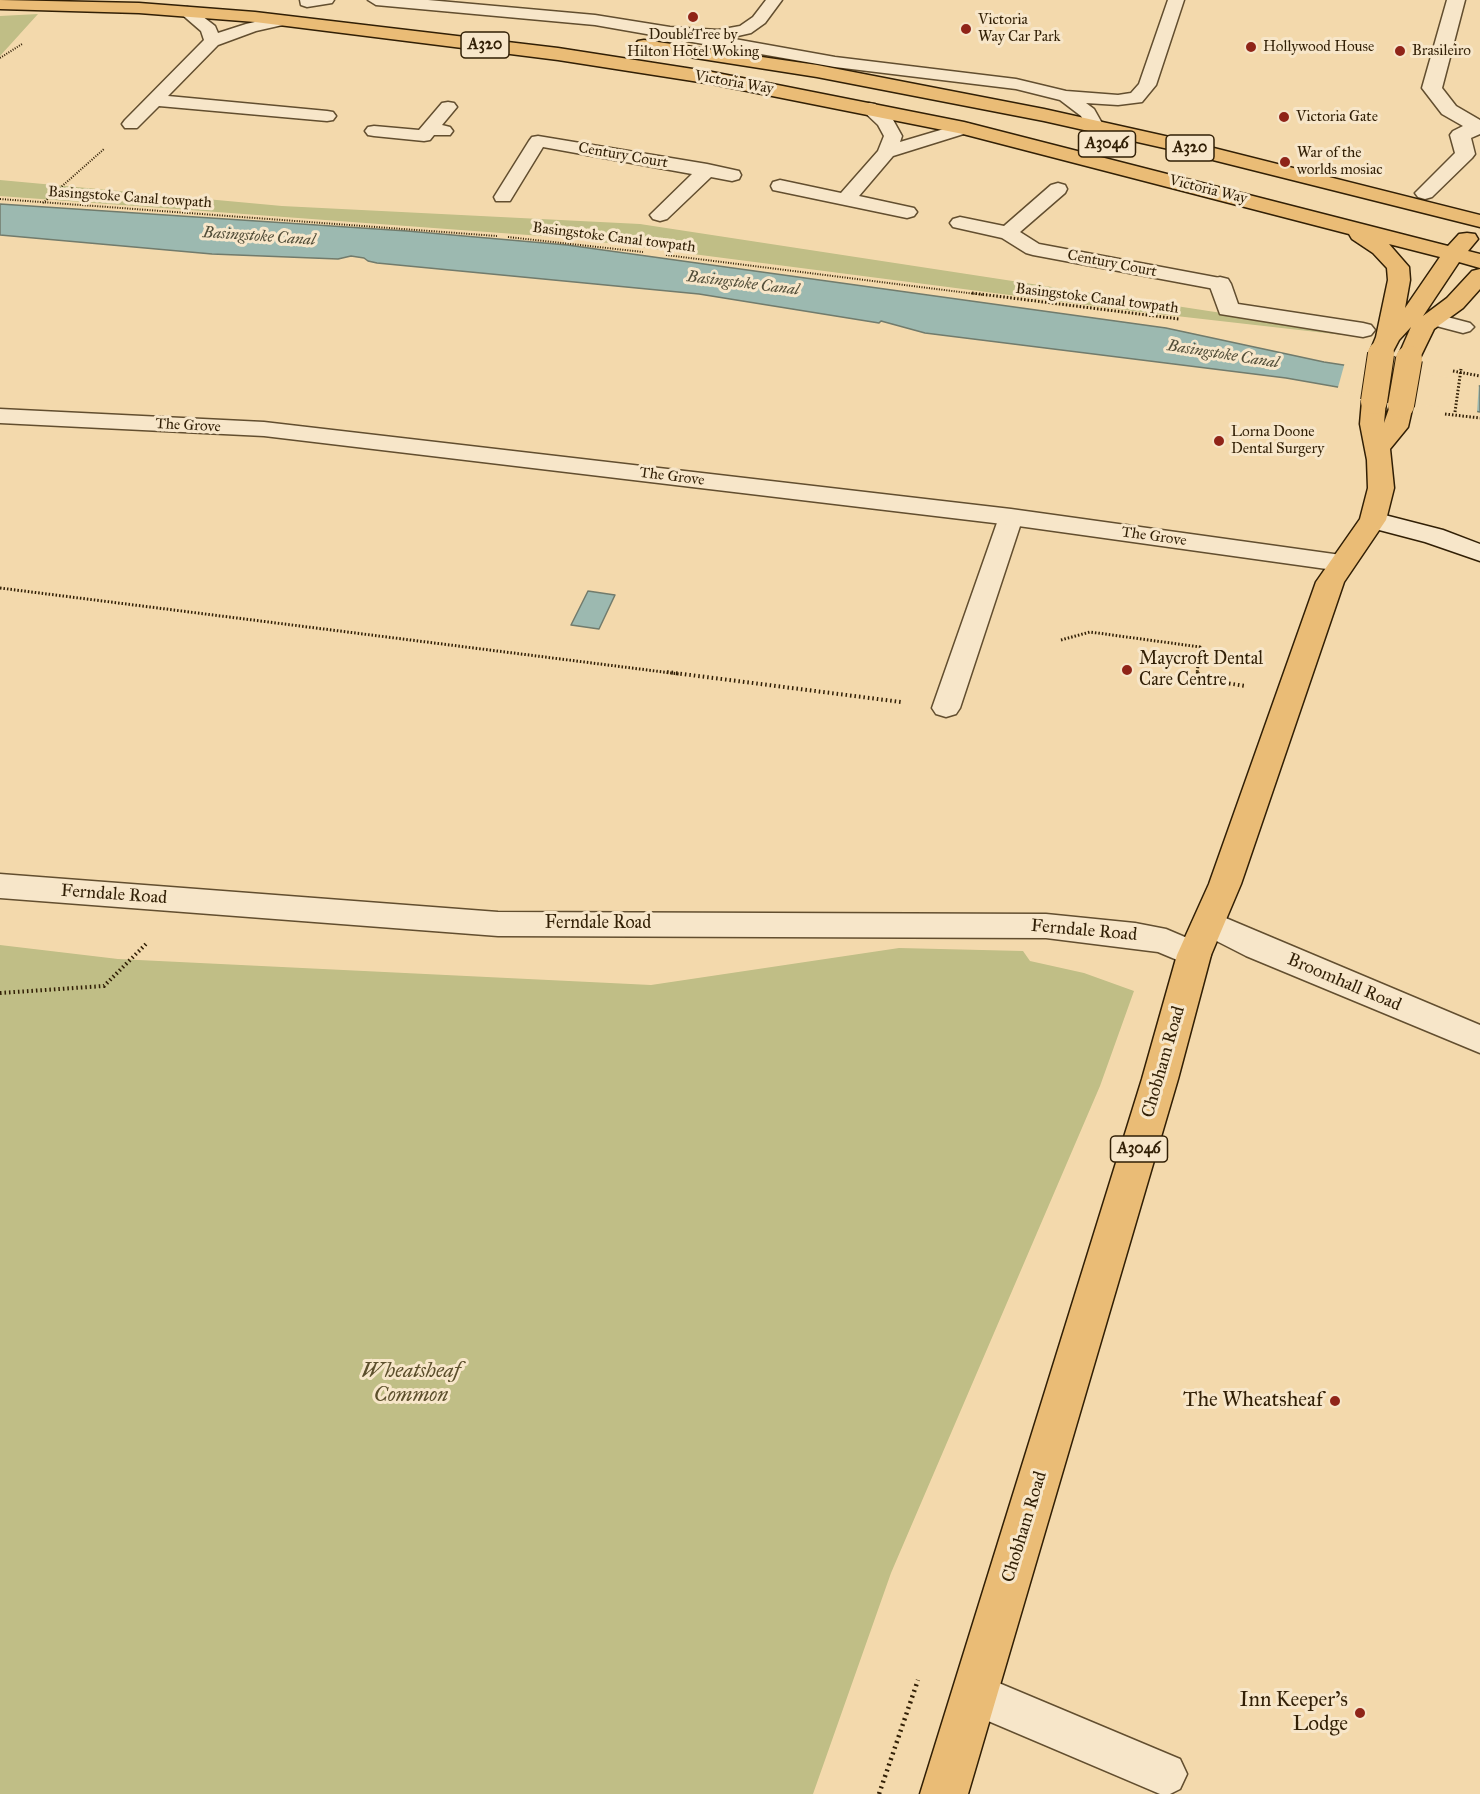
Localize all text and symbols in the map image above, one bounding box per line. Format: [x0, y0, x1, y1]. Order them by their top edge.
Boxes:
marker: DoubleTree by Hilton Hotel Woking [686, 10, 700, 24]
place label: Victoria Way Car Park [978, 11, 1060, 46]
marker: Victoria Way Car Park [959, 22, 973, 36]
place label: DoubleTree by Hilton Hotel Woking [627, 26, 759, 61]
road number: A320 [461, 32, 509, 58]
place label: Hollywood House [1263, 38, 1374, 56]
marker: Hollywood House [1244, 40, 1258, 54]
place label: Brasileiro [1412, 42, 1471, 60]
marker: Brasileiro [1393, 44, 1407, 58]
street label: Victoria Way [693, 67, 775, 99]
place label: Victoria Gate [1296, 108, 1378, 126]
marker: Victoria Gate [1277, 110, 1291, 124]
road number: A3046 [1078, 131, 1136, 157]
road number: A320 [1166, 135, 1214, 161]
street label: Century Court [577, 139, 669, 173]
place label: War of the worlds mosiac [1297, 144, 1383, 179]
marker: War of the worlds mosiac [1278, 155, 1292, 169]
street label: Victoria Way [1167, 172, 1249, 208]
street label: Basingstoke Canal towpath [47, 183, 213, 213]
street label: Basingstoke Canal towpath [531, 219, 697, 257]
water label: Basingstoke Canal [202, 223, 316, 251]
street label: Century Court [1066, 247, 1158, 281]
water label: Basingstoke Canal [686, 268, 800, 300]
street label: Basingstoke Canal towpath [1014, 280, 1180, 318]
water label: Basingstoke Canal [1166, 337, 1280, 373]
street label: The Grove [155, 415, 221, 437]
place label: Lorna Doone Dental Surgery [1231, 423, 1324, 458]
marker: Lorna Doone Dental Surgery [1212, 434, 1226, 448]
street label: The Grove [638, 464, 706, 490]
street label: The Grove [1120, 524, 1188, 550]
place label: Maycroft Dental Care Centre [1139, 649, 1263, 692]
marker: Maycroft Dental Care Centre [1120, 663, 1134, 677]
street label: Ferndale Road [60, 881, 168, 909]
street label: Ferndale Road [545, 913, 651, 935]
street label: Ferndale Road [1030, 916, 1138, 946]
street label: Broomhall Road [1284, 949, 1404, 1017]
street label: Chobham Road [1138, 1004, 1190, 1120]
road number: A3046 [1110, 1136, 1168, 1162]
park label: Wheatsheaf Common [361, 1359, 461, 1409]
place label: The Wheatsheaf [1183, 1388, 1323, 1414]
marker: The Wheatsheaf [1328, 1394, 1342, 1408]
street label: Chobham Road [998, 1469, 1052, 1585]
place label: Inn Keeper's Lodge [1240, 1688, 1348, 1738]
marker: Inn Keeper's Lodge [1353, 1706, 1367, 1720]

